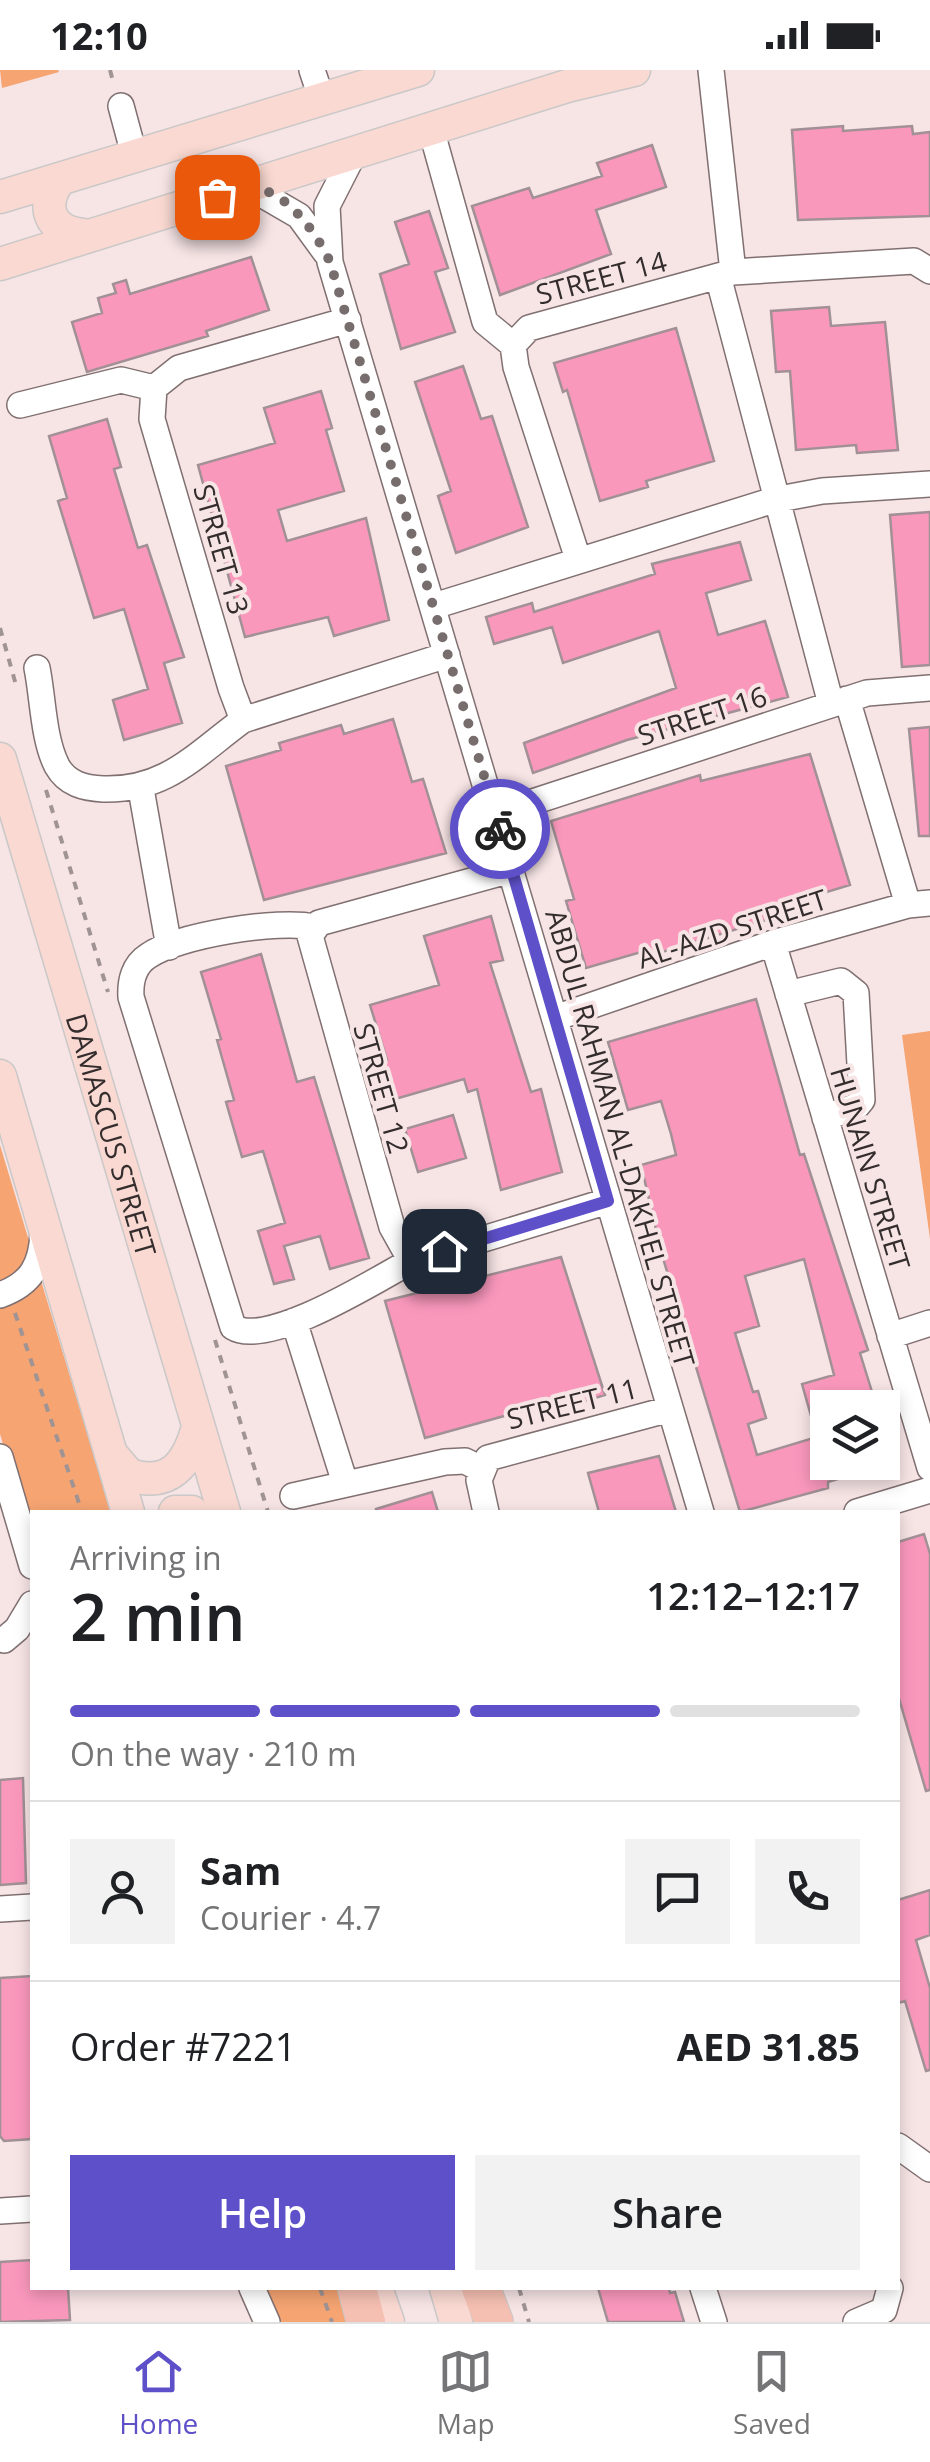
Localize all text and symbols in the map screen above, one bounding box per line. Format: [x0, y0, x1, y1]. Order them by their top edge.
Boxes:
text: 12:10 [50, 9, 148, 61]
pin [175, 155, 260, 240]
icon: bag [190, 170, 245, 225]
street label: STREET 14 [531, 241, 671, 313]
street label: STREET 13 [185, 479, 259, 619]
street label: STREET 16 [632, 676, 772, 754]
courier [450, 779, 550, 879]
icon: bike [473, 802, 528, 857]
street label: AL-AZD STREET [632, 879, 832, 977]
street label: ABDUL RAHMAN AL-DAKHEL STREET [537, 905, 705, 1372]
street label: DAMASCUS STREET [58, 1009, 166, 1261]
street label: STREET 12 [345, 1018, 419, 1158]
street label: HUNAIN STREET [822, 1062, 920, 1275]
pin [402, 1209, 487, 1294]
icon: home [417, 1224, 472, 1279]
street label: STREET 11 [502, 1368, 642, 1438]
map controls [810, 1390, 900, 1480]
button: layers [810, 1390, 900, 1480]
text: Arriving in [70, 1536, 222, 1579]
text: 12:12–12:17 [646, 1569, 860, 1621]
text: 2 min [70, 1572, 245, 1660]
text: On the way · 210 m [70, 1732, 357, 1775]
button: person [70, 1839, 175, 1944]
button: chat [625, 1839, 730, 1944]
button: phone [755, 1839, 860, 1944]
text: Sam [200, 1844, 281, 1896]
text: Courier · 4.7 [200, 1896, 381, 1939]
text: Order #7221 [70, 2020, 297, 2072]
text: AED 31.85 [677, 2020, 860, 2072]
button: Help [70, 2155, 455, 2270]
button: Share [475, 2155, 860, 2270]
tab: Home [119, 2344, 198, 2442]
tab: Map [437, 2344, 495, 2442]
tab: Saved [733, 2344, 811, 2442]

